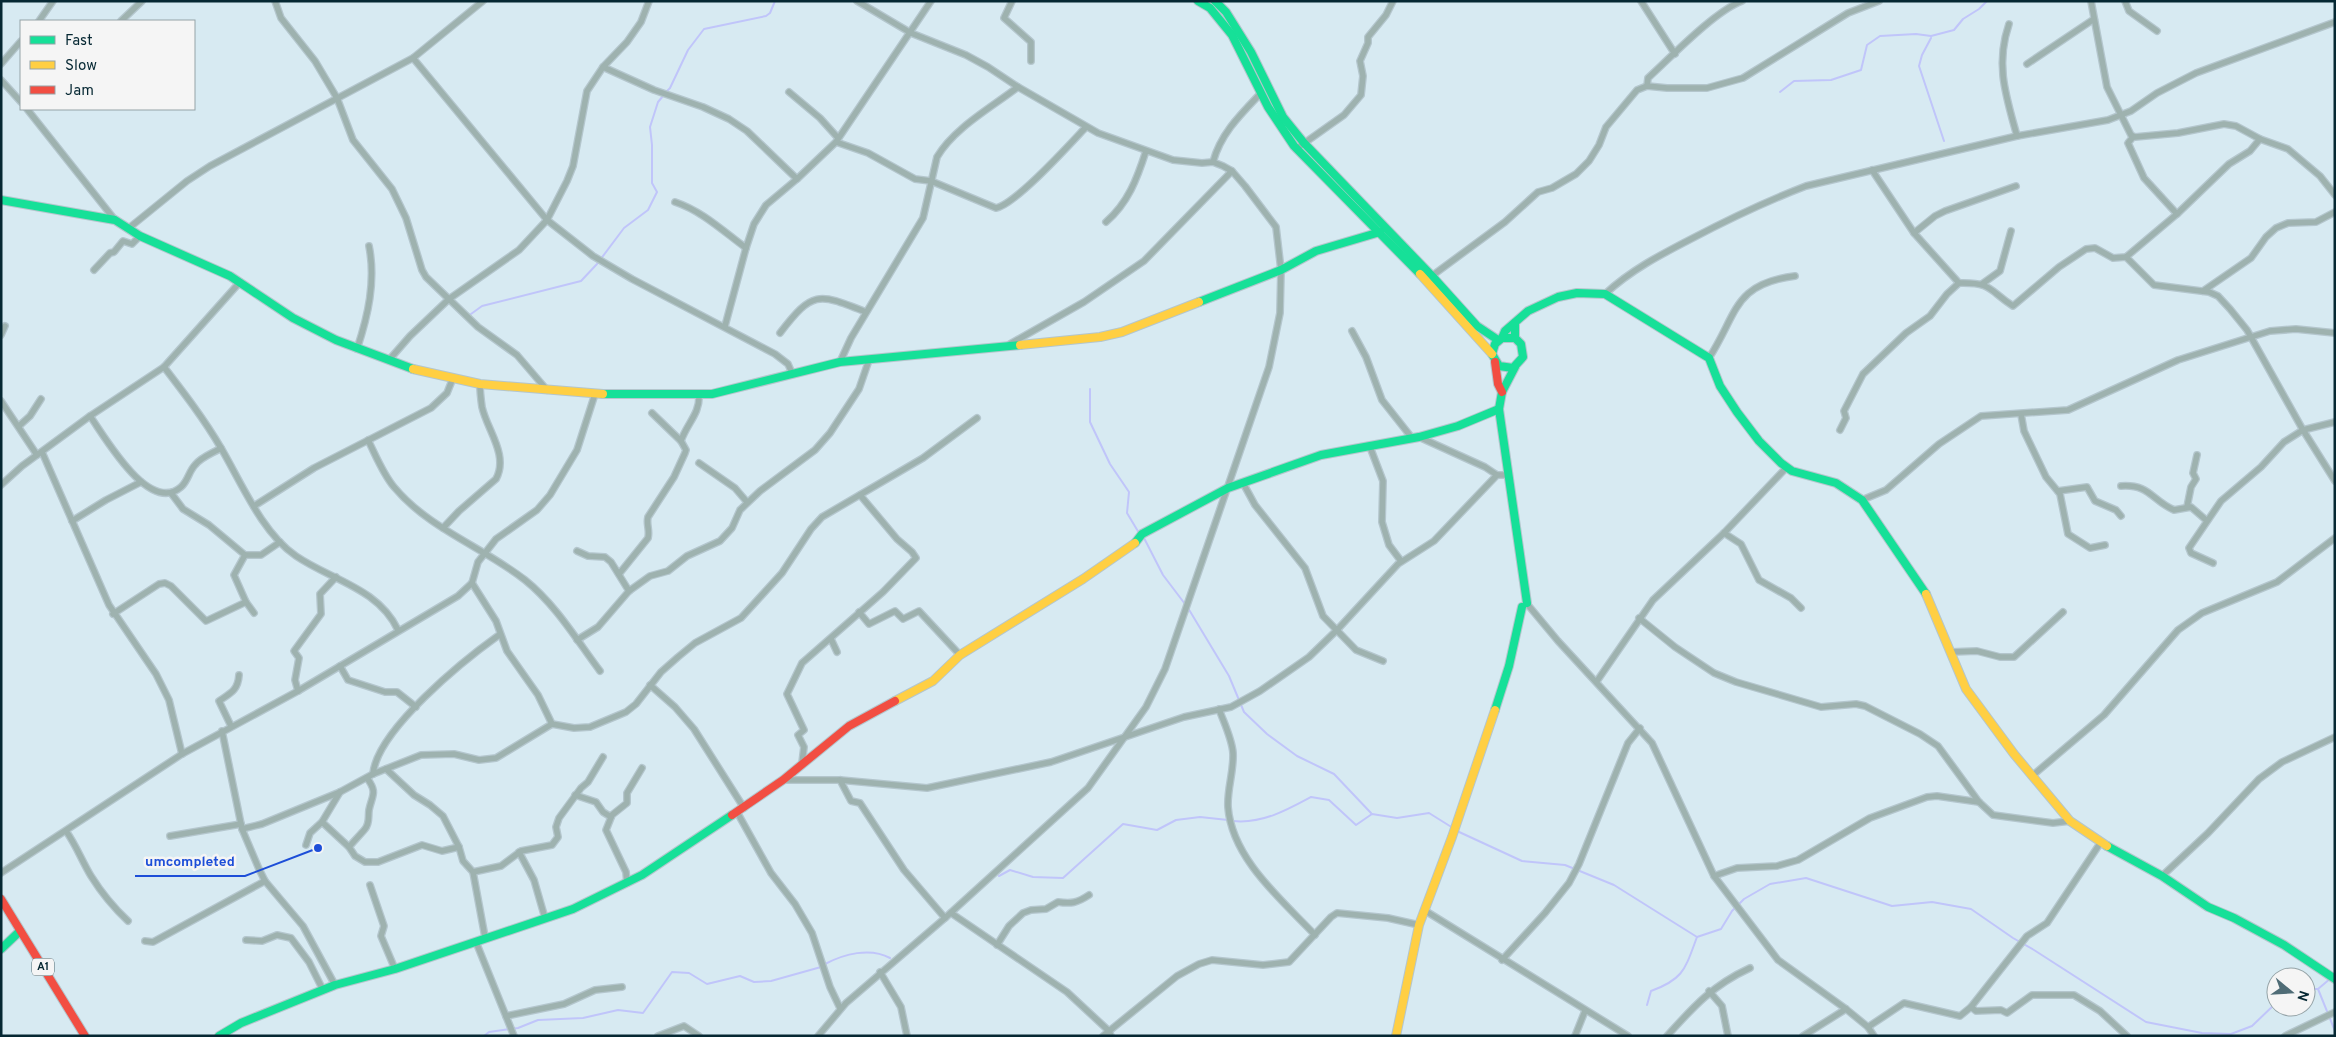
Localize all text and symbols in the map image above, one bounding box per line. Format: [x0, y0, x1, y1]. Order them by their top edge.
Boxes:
legend [20, 20, 195, 110]
text: Fast [65, 32, 93, 51]
text: Slow [65, 57, 97, 76]
text: Jam [65, 82, 94, 101]
callout: umcompleted [135, 847, 245, 876]
text: umcompleted [145, 854, 235, 871]
road number: A1 [32, 959, 54, 976]
north arrow [2266, 967, 2316, 1017]
text: N [2292, 988, 2312, 1003]

